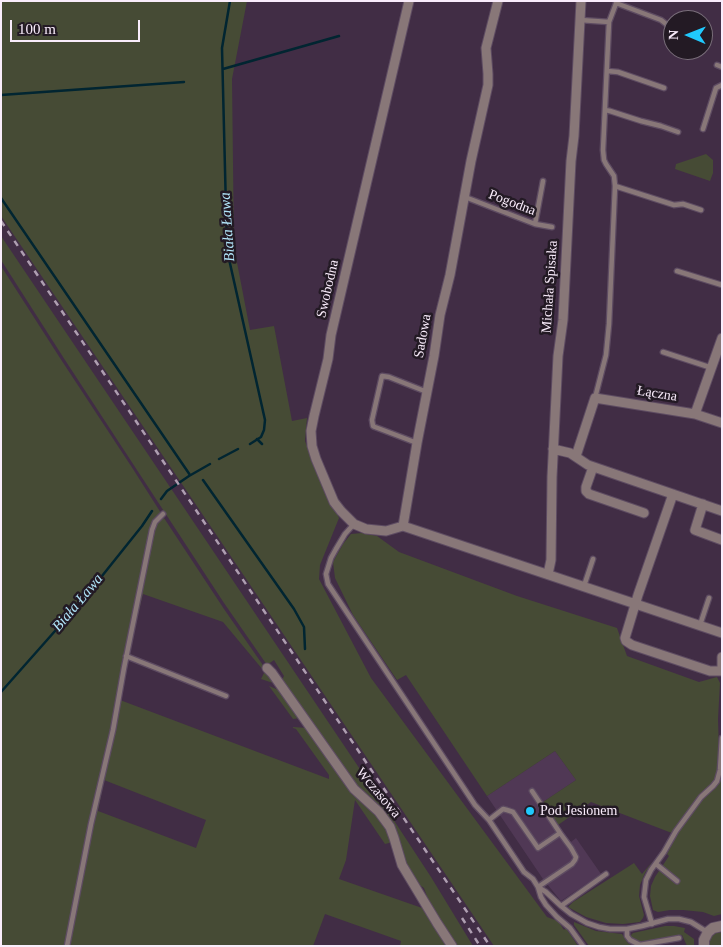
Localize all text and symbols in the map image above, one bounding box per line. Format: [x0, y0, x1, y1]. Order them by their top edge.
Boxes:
scale bar [12, 10, 142, 42]
north arrow [663, 10, 713, 60]
text: 100 m [18, 21, 56, 37]
text: N [666, 30, 681, 40]
street label: Pogodna [486, 186, 538, 220]
water label: Biała Ława [217, 192, 239, 262]
street label: Michała Spisaka [538, 240, 562, 334]
street label: Swobodna [313, 258, 343, 320]
street label: Sadowa [411, 313, 435, 359]
street label: Łączna [636, 383, 678, 405]
water label: Biała Ława [49, 571, 107, 635]
street label: Wczasowa [352, 764, 404, 822]
place label: Pod Jesionem [540, 803, 617, 819]
marker: Pod Jesionem [524, 805, 536, 817]

